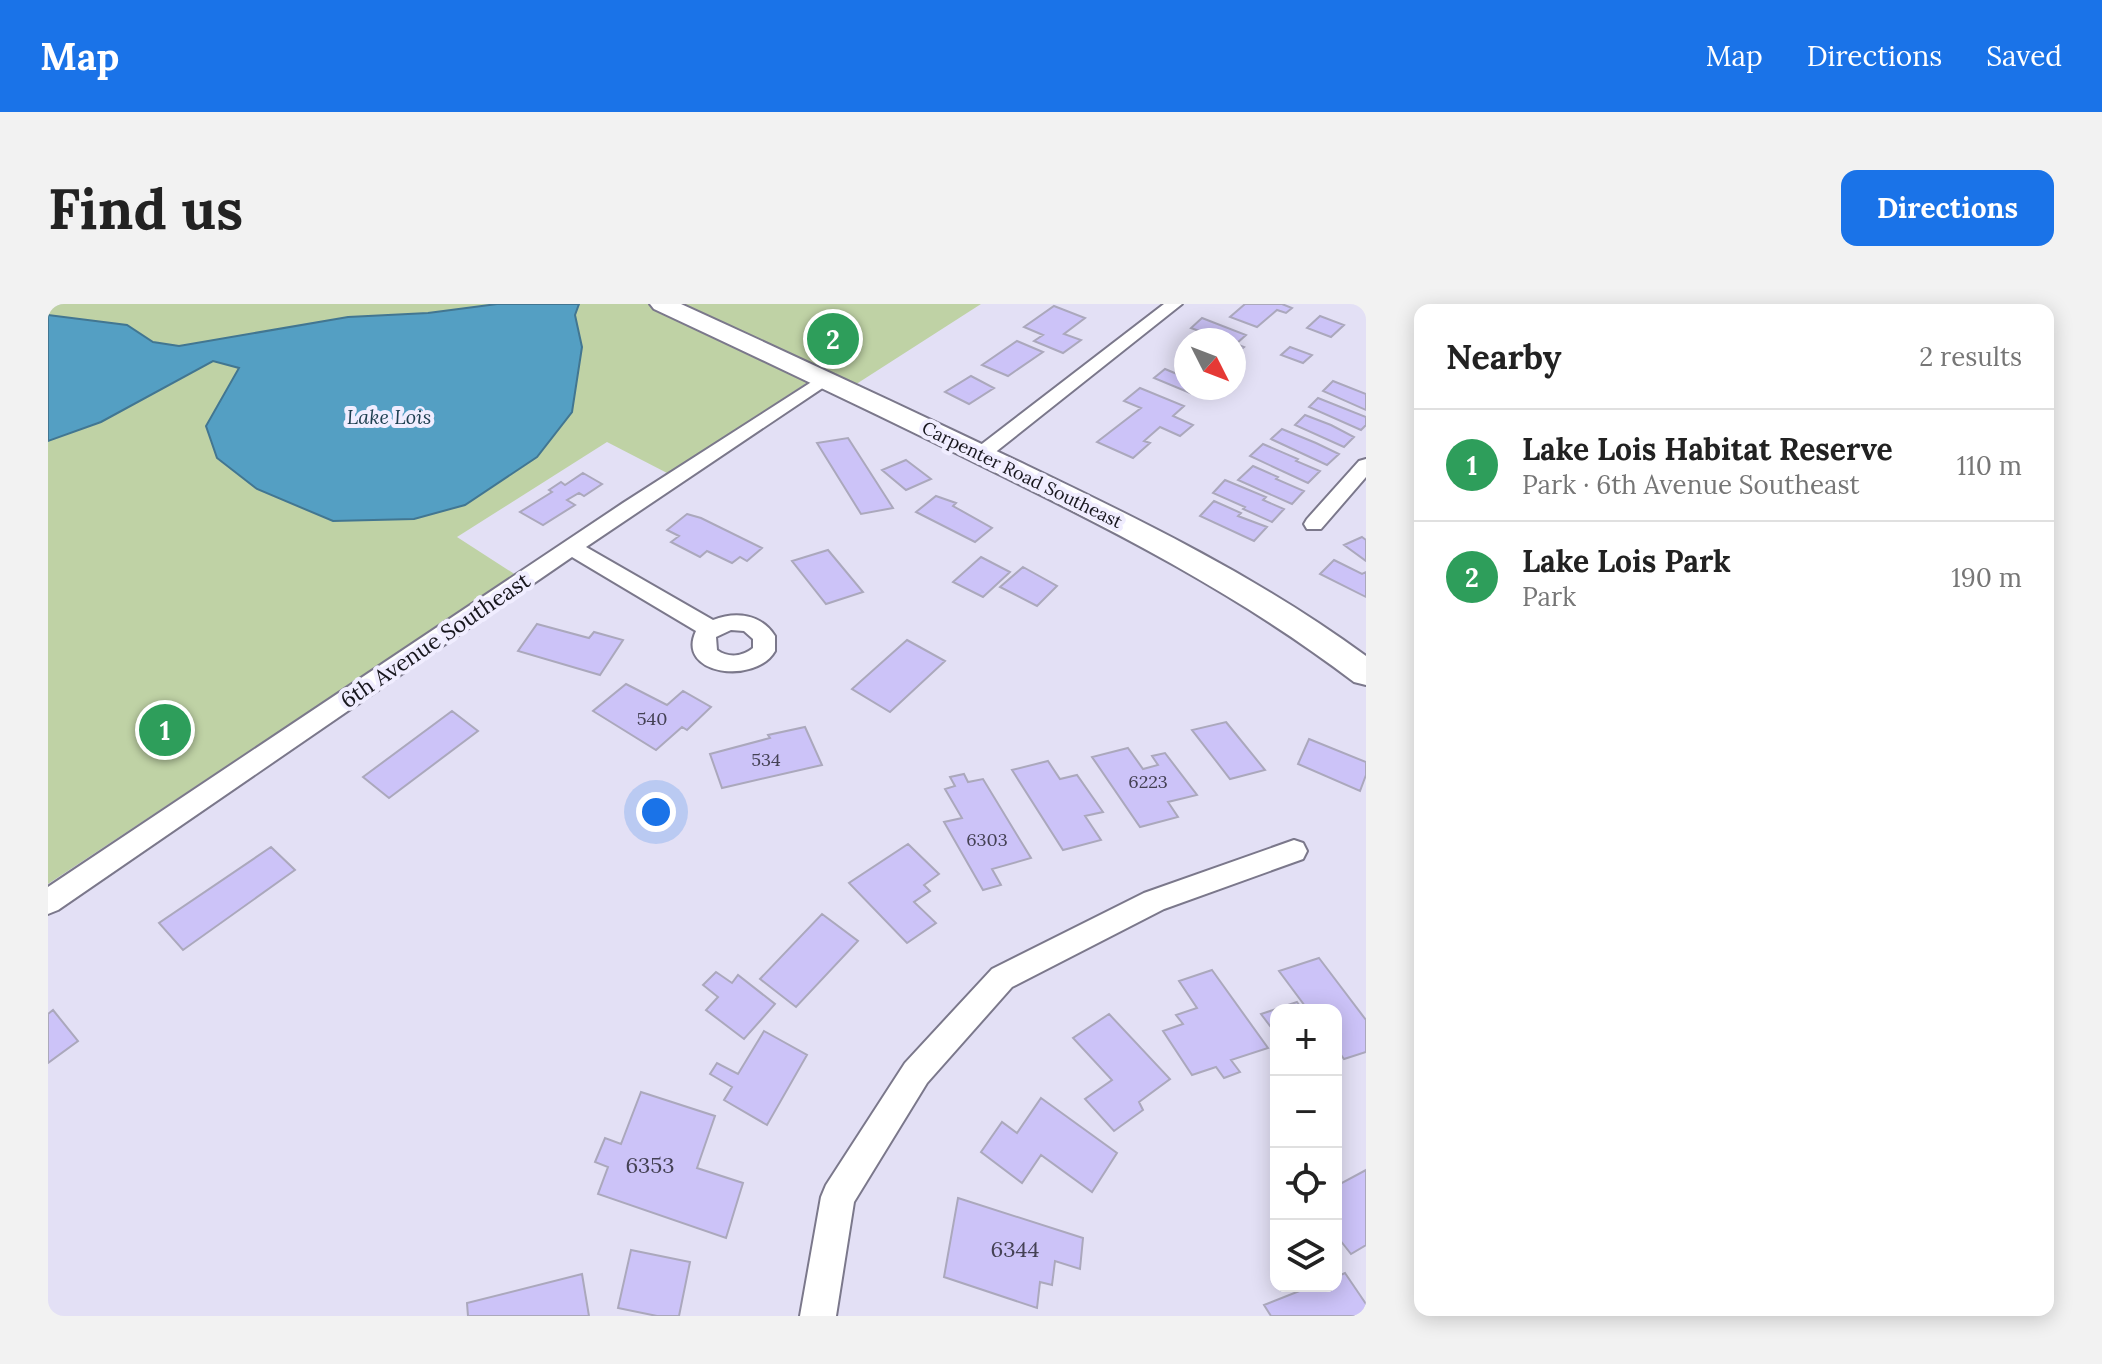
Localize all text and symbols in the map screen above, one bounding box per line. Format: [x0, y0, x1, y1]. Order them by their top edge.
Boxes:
text: Map [40, 32, 119, 80]
text: Map [1706, 38, 1763, 74]
text: Directions [1807, 38, 1942, 74]
text: Saved [1986, 38, 2062, 74]
button: Directions [1841, 170, 2054, 246]
text: Find us [48, 173, 243, 244]
pin: 2 [807, 309, 859, 369]
north arrow [1174, 328, 1246, 400]
text: Nearby [1446, 335, 1562, 378]
text: 2 results [1919, 340, 2022, 373]
water label: Lake Lois [347, 404, 431, 429]
street label: Carpenter Road Southeast [918, 416, 1126, 533]
text: Lake Lois Habitat Reserve [1522, 430, 1893, 468]
text: 1 [1467, 449, 1477, 482]
text: 110 m [1957, 449, 2022, 482]
text: Park · 6th Avenue Southeast [1522, 468, 1860, 501]
text: Lake Lois Park [1522, 542, 1731, 580]
text: 2 [1465, 561, 1479, 594]
text: 190 m [1951, 561, 2022, 594]
street label: 6th Avenue Southeast [335, 566, 536, 714]
text: Park [1522, 580, 1576, 613]
pin: 1 [139, 700, 191, 760]
house number: 540 [637, 707, 667, 730]
house number: 534 [751, 748, 781, 771]
house number: 6223 [1128, 770, 1168, 793]
your location [636, 792, 676, 832]
house number: 6303 [966, 828, 1008, 851]
map controls [1270, 1004, 1342, 1292]
button: + [1270, 1004, 1342, 1076]
button: − [1270, 1076, 1342, 1148]
button: locate [1270, 1148, 1342, 1220]
house number: 6353 [625, 1151, 675, 1179]
button: layers [1270, 1220, 1342, 1292]
house number: 6344 [991, 1235, 1039, 1263]

